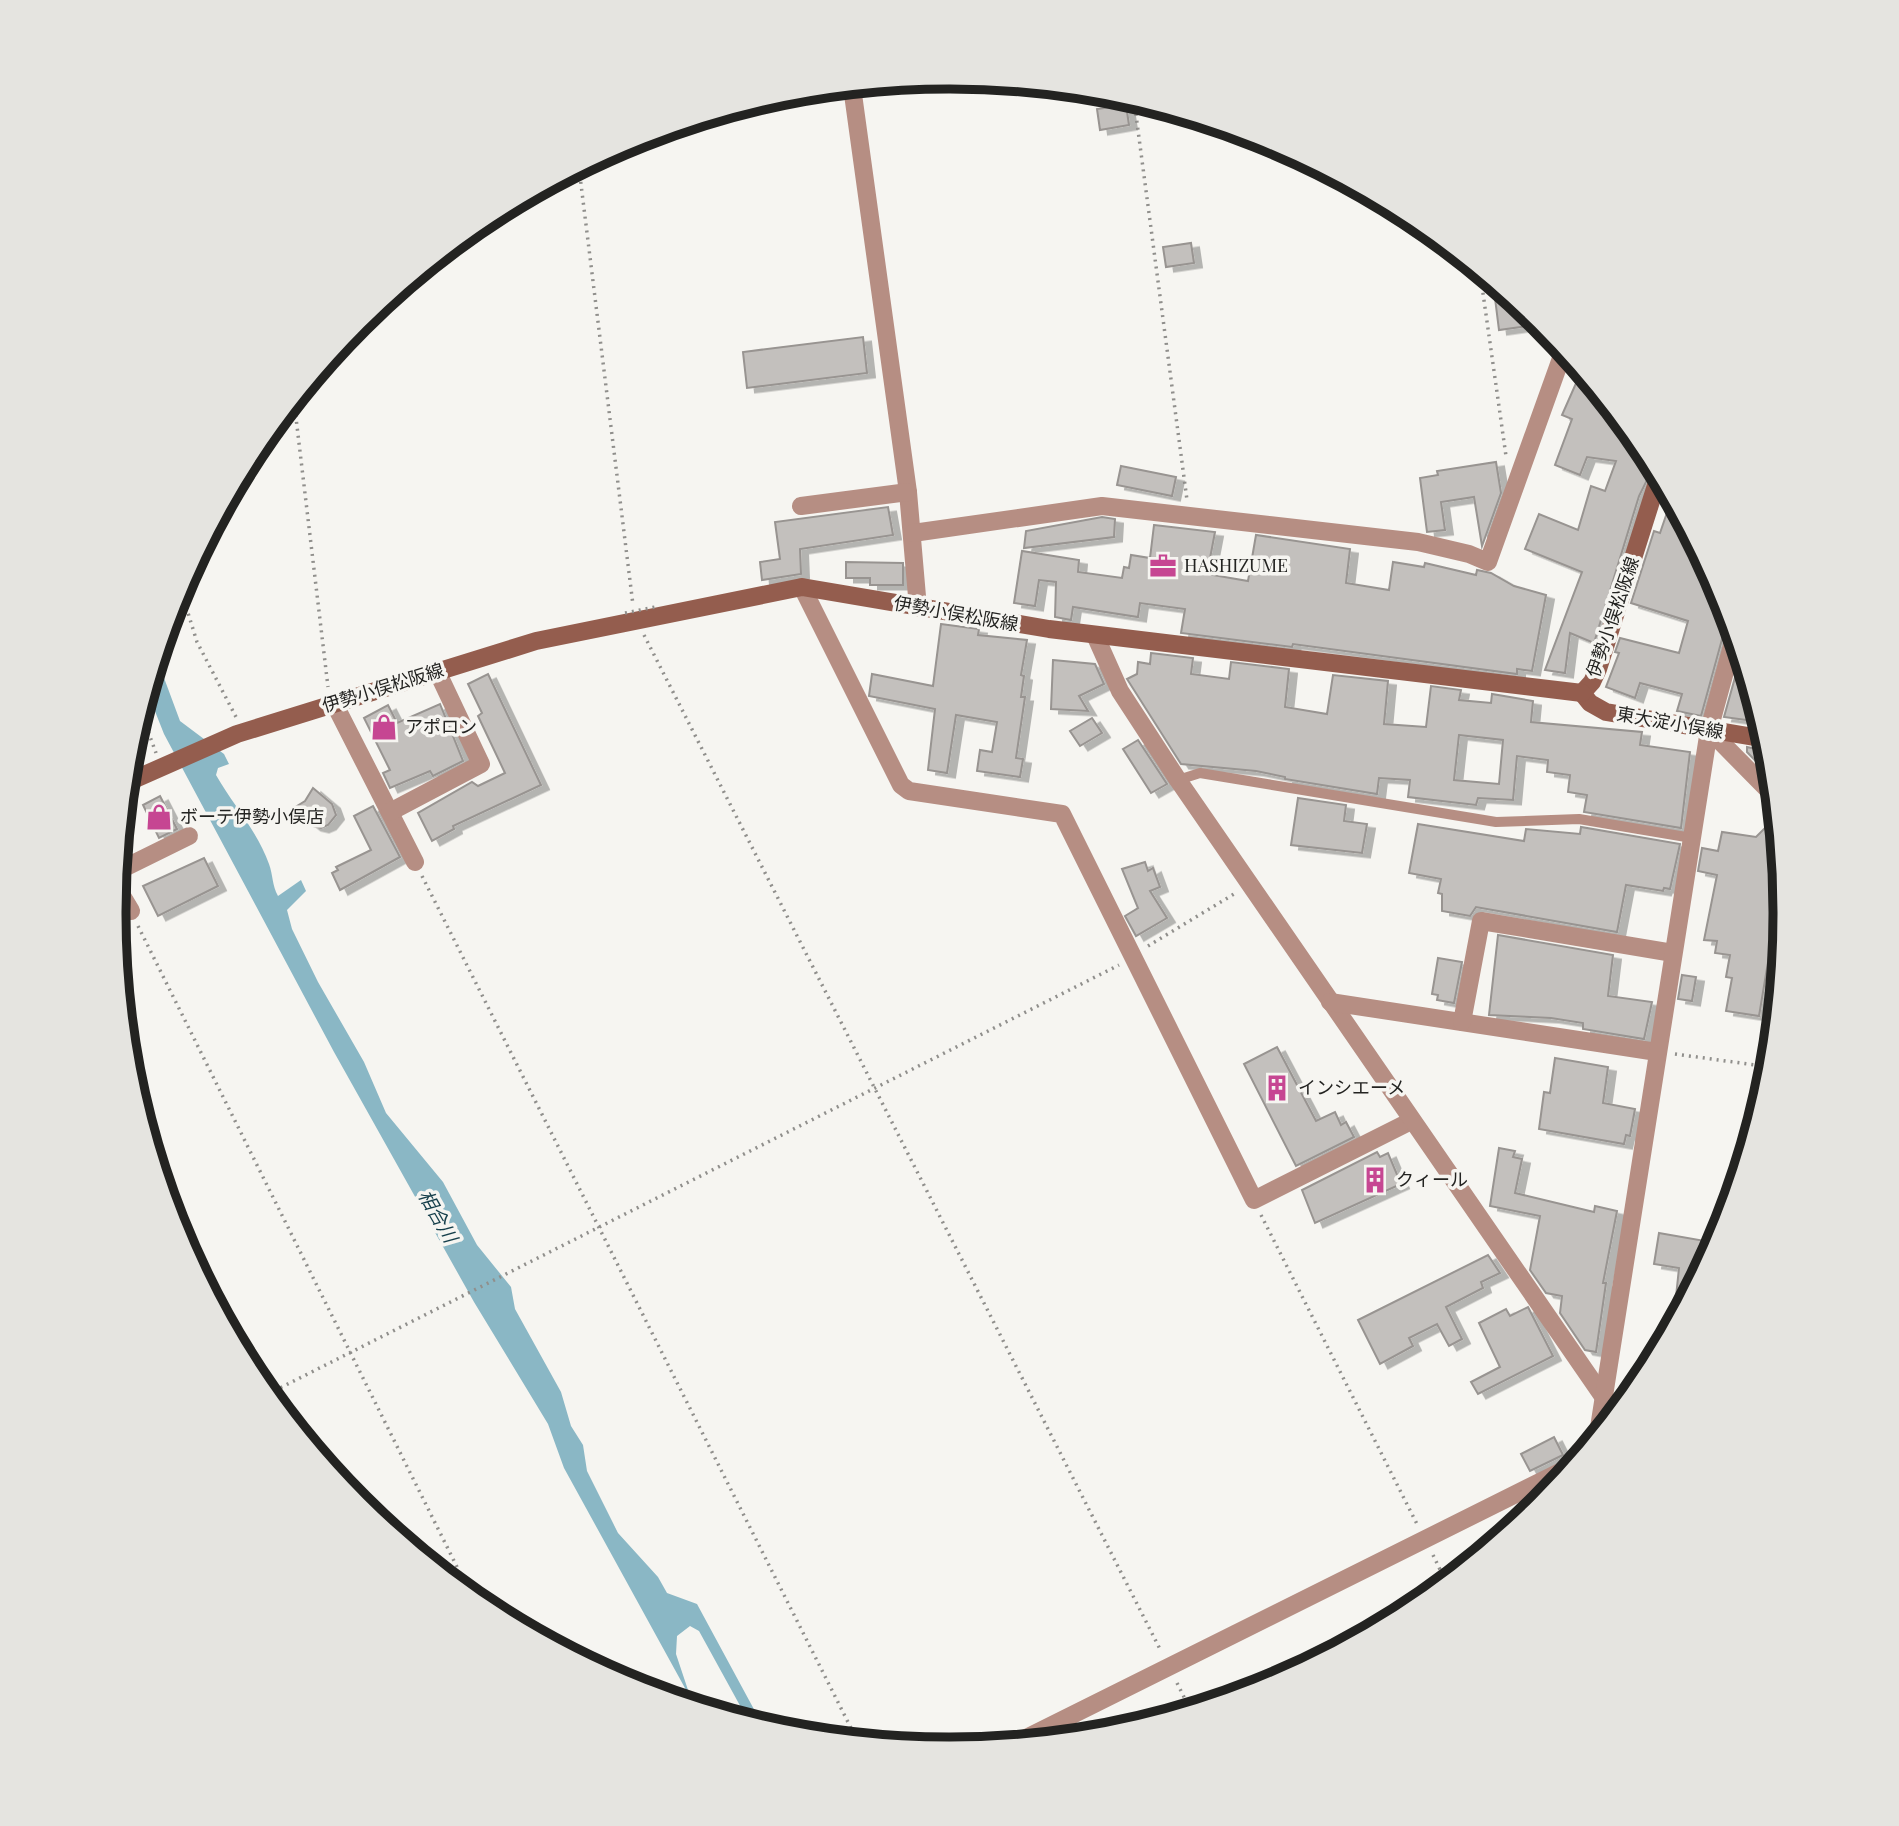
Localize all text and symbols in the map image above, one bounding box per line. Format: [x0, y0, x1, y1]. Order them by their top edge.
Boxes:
office icon: HASHIZUME [1148, 551, 1178, 581]
place label: HASHIZUME [1184, 553, 1288, 577]
street label: 伊勢小俣松阪線 [1580, 553, 1644, 680]
street label: 伊勢小俣松阪線 [892, 590, 1020, 636]
street label: 伊勢小俣松阪線 [319, 657, 446, 717]
street label: 東大淀小俣線 [1615, 701, 1725, 743]
shop icon: アポロン [369, 712, 399, 742]
place label: アポロン [405, 714, 477, 738]
shop icon: ボーテ伊勢小俣店 [144, 802, 174, 832]
place label: ボーテ伊勢小俣店 [180, 804, 324, 828]
building icon: インシエーメ [1262, 1073, 1292, 1103]
place label: インシエーメ [1298, 1075, 1405, 1099]
building icon: クィール [1360, 1165, 1390, 1195]
place label: クィール [1396, 1167, 1468, 1191]
water label: 相合川 [413, 1184, 465, 1248]

